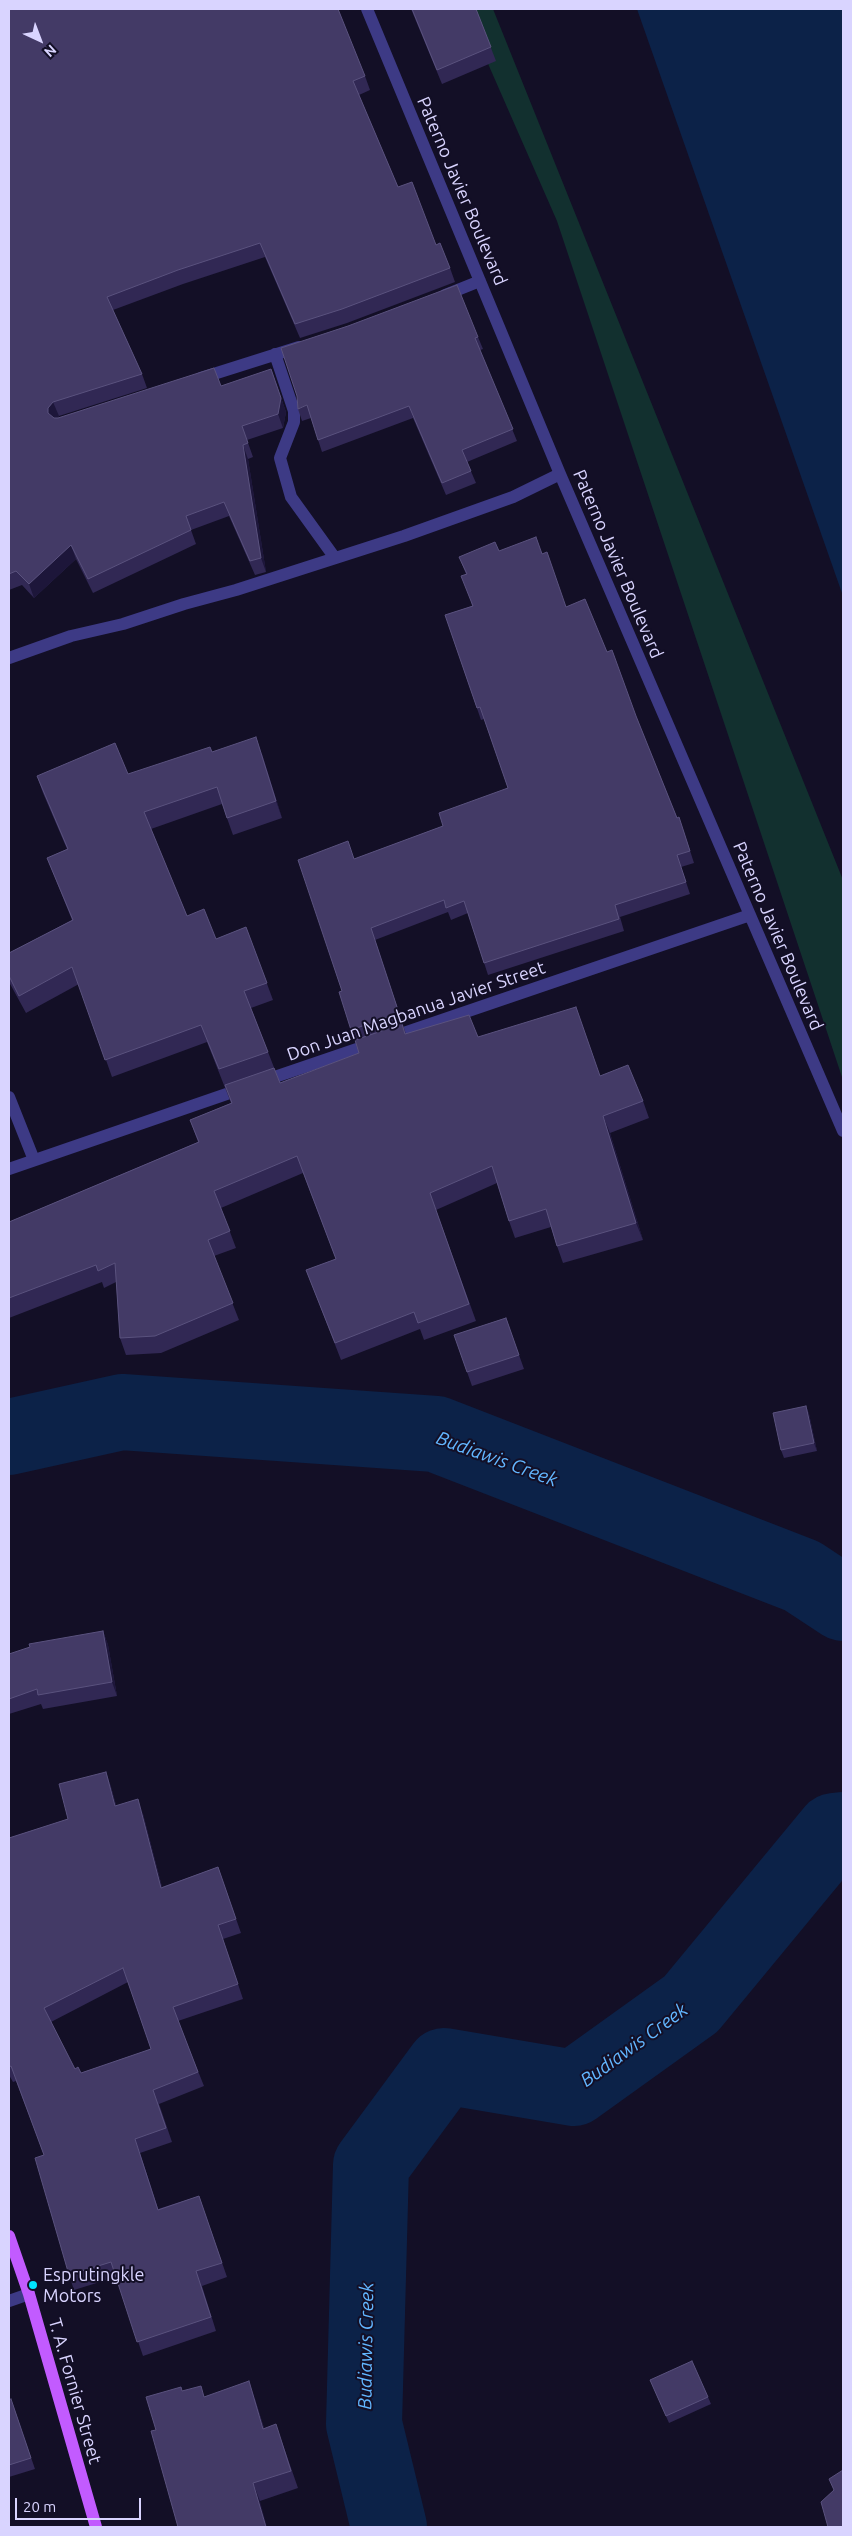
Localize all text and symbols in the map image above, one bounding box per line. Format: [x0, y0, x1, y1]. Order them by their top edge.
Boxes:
north arrow [15, 15, 65, 65]
text: N [41, 42, 60, 60]
street label: Paterno Javier Boulevard [412, 93, 512, 289]
street label: Paterno Javier Boulevard [568, 466, 668, 662]
street label: Paterno Javier Boulevard [728, 838, 828, 1034]
street label: Don Juan Magbanua Javier Street [284, 957, 548, 1065]
water label: Budiawis Creek [433, 1426, 561, 1492]
water label: Budiawis Creek [576, 1998, 692, 2092]
place label: Esprutingkle Motors [43, 2264, 144, 2306]
marker: Esprutingkle Motors [27, 2279, 39, 2291]
water label: Budiawis Creek [353, 2282, 379, 2410]
street label: T. A. Fornier Street [44, 2316, 106, 2466]
scale bar [18, 2488, 144, 2520]
text: 20 m [23, 2498, 56, 2515]

